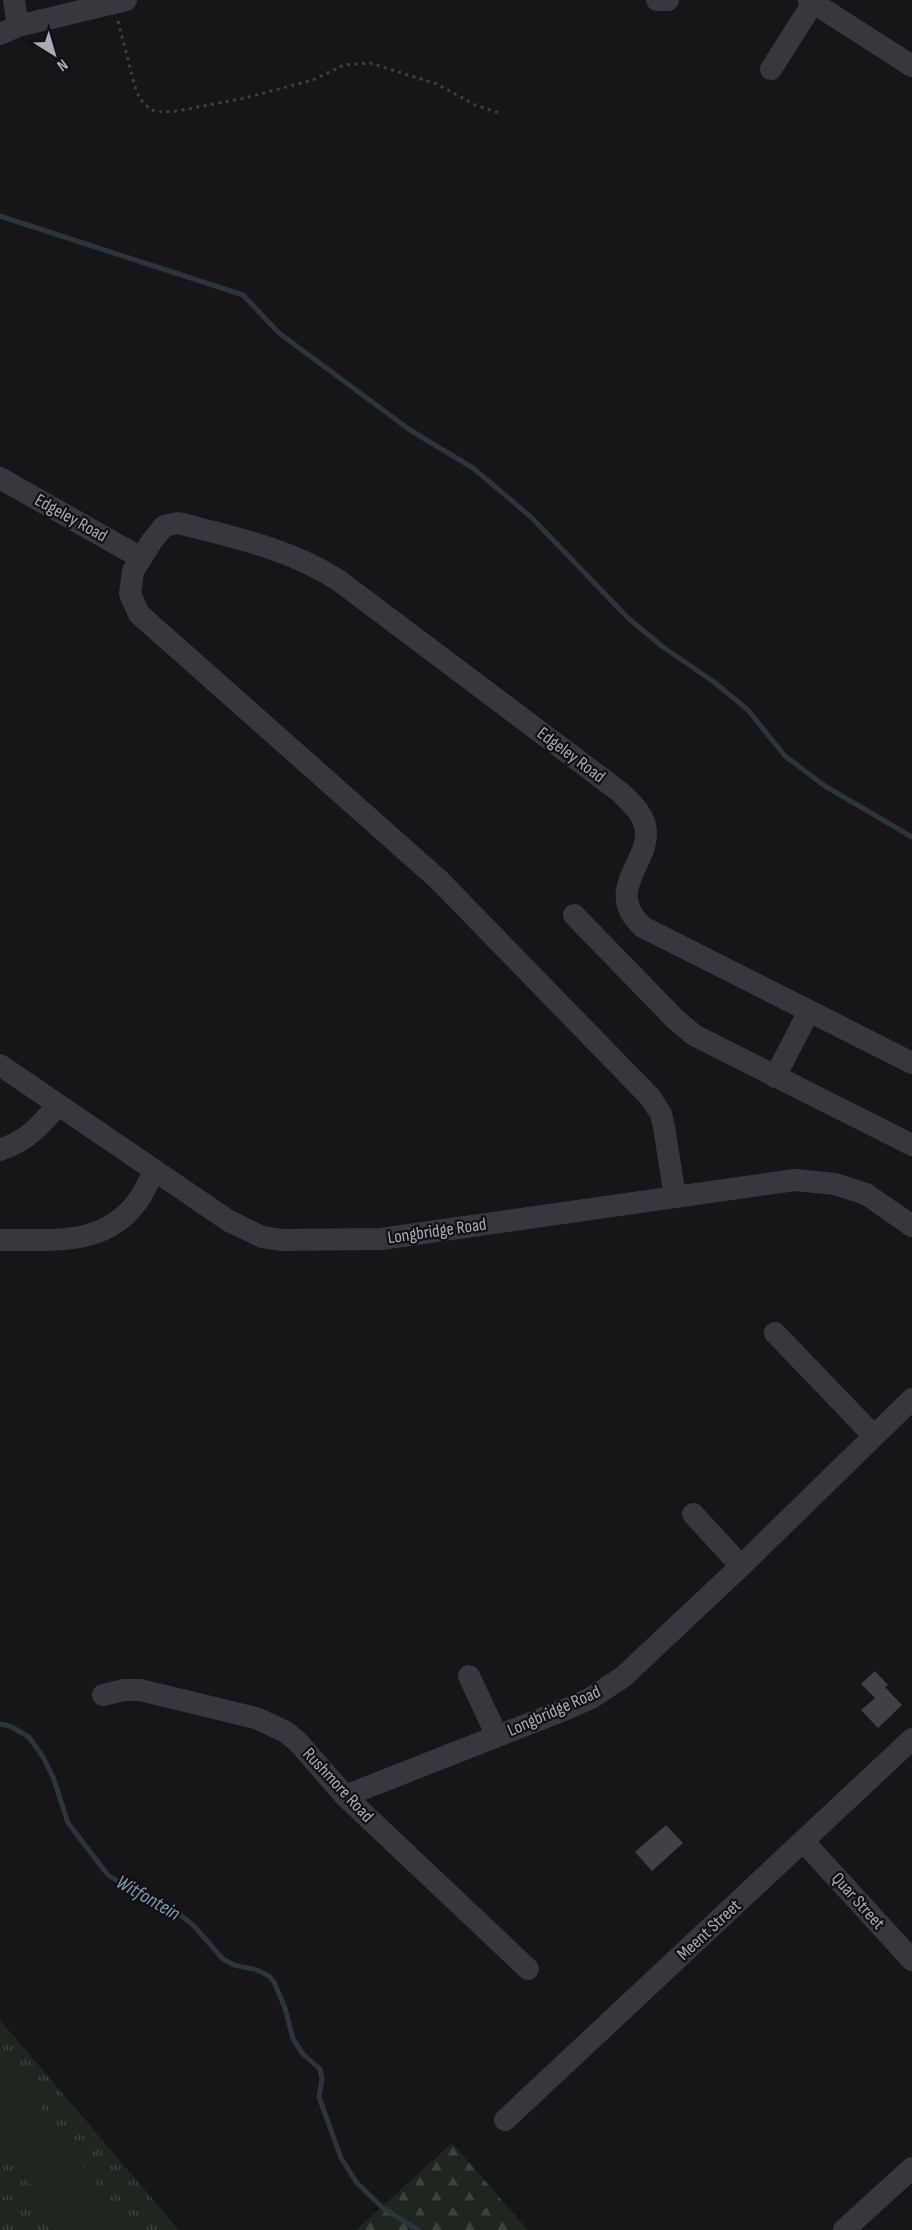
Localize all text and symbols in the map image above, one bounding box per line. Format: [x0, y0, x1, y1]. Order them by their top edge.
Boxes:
north arrow [24, 24, 84, 84]
text: N [53, 55, 71, 75]
street label: Edgeley Road [31, 490, 111, 546]
street label: Edgeley Road [533, 723, 609, 787]
street label: Longbridge Road [386, 1214, 488, 1248]
street label: Longbridge Road [504, 1681, 604, 1741]
street label: Rushmore Road [298, 1743, 378, 1827]
street label: Quar Street [827, 1868, 889, 1934]
water label: Witfontein [112, 1870, 184, 1926]
street label: Meent Street [673, 1895, 746, 1965]

